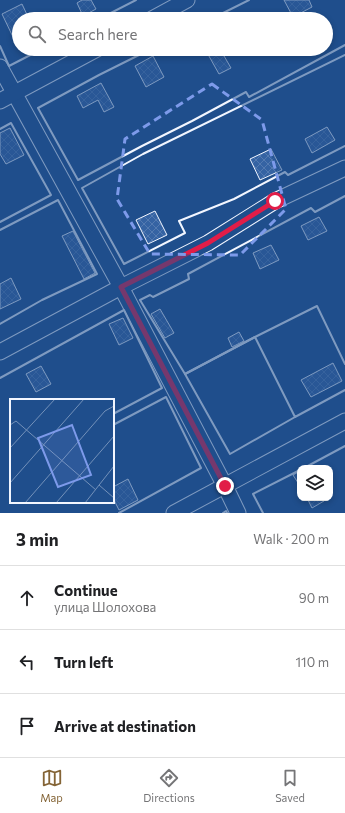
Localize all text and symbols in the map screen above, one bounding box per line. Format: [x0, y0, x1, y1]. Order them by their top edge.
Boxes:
search box [12, 12, 333, 56]
icon: search [26, 23, 48, 45]
text: Search here [58, 25, 137, 43]
route start [266, 192, 284, 210]
inset map [10, 399, 114, 503]
map controls [297, 465, 333, 501]
button: layers [297, 465, 333, 501]
route end [216, 477, 234, 495]
text: 3 min [16, 529, 59, 550]
text: Walk · 200 m [253, 531, 329, 547]
text: Continue [54, 581, 118, 599]
icon: ahead [16, 587, 38, 609]
text: 90 m [299, 590, 329, 606]
text: улица Шолохова [54, 599, 156, 615]
icon: left [16, 651, 38, 673]
text: Turn left [54, 653, 113, 671]
text: 110 m [296, 654, 329, 670]
icon: arrive [16, 715, 38, 737]
text: Arrive at destination [54, 717, 196, 735]
tab: Map [40, 767, 63, 804]
tab: Directions [143, 767, 195, 804]
tab: Saved [275, 767, 305, 804]

